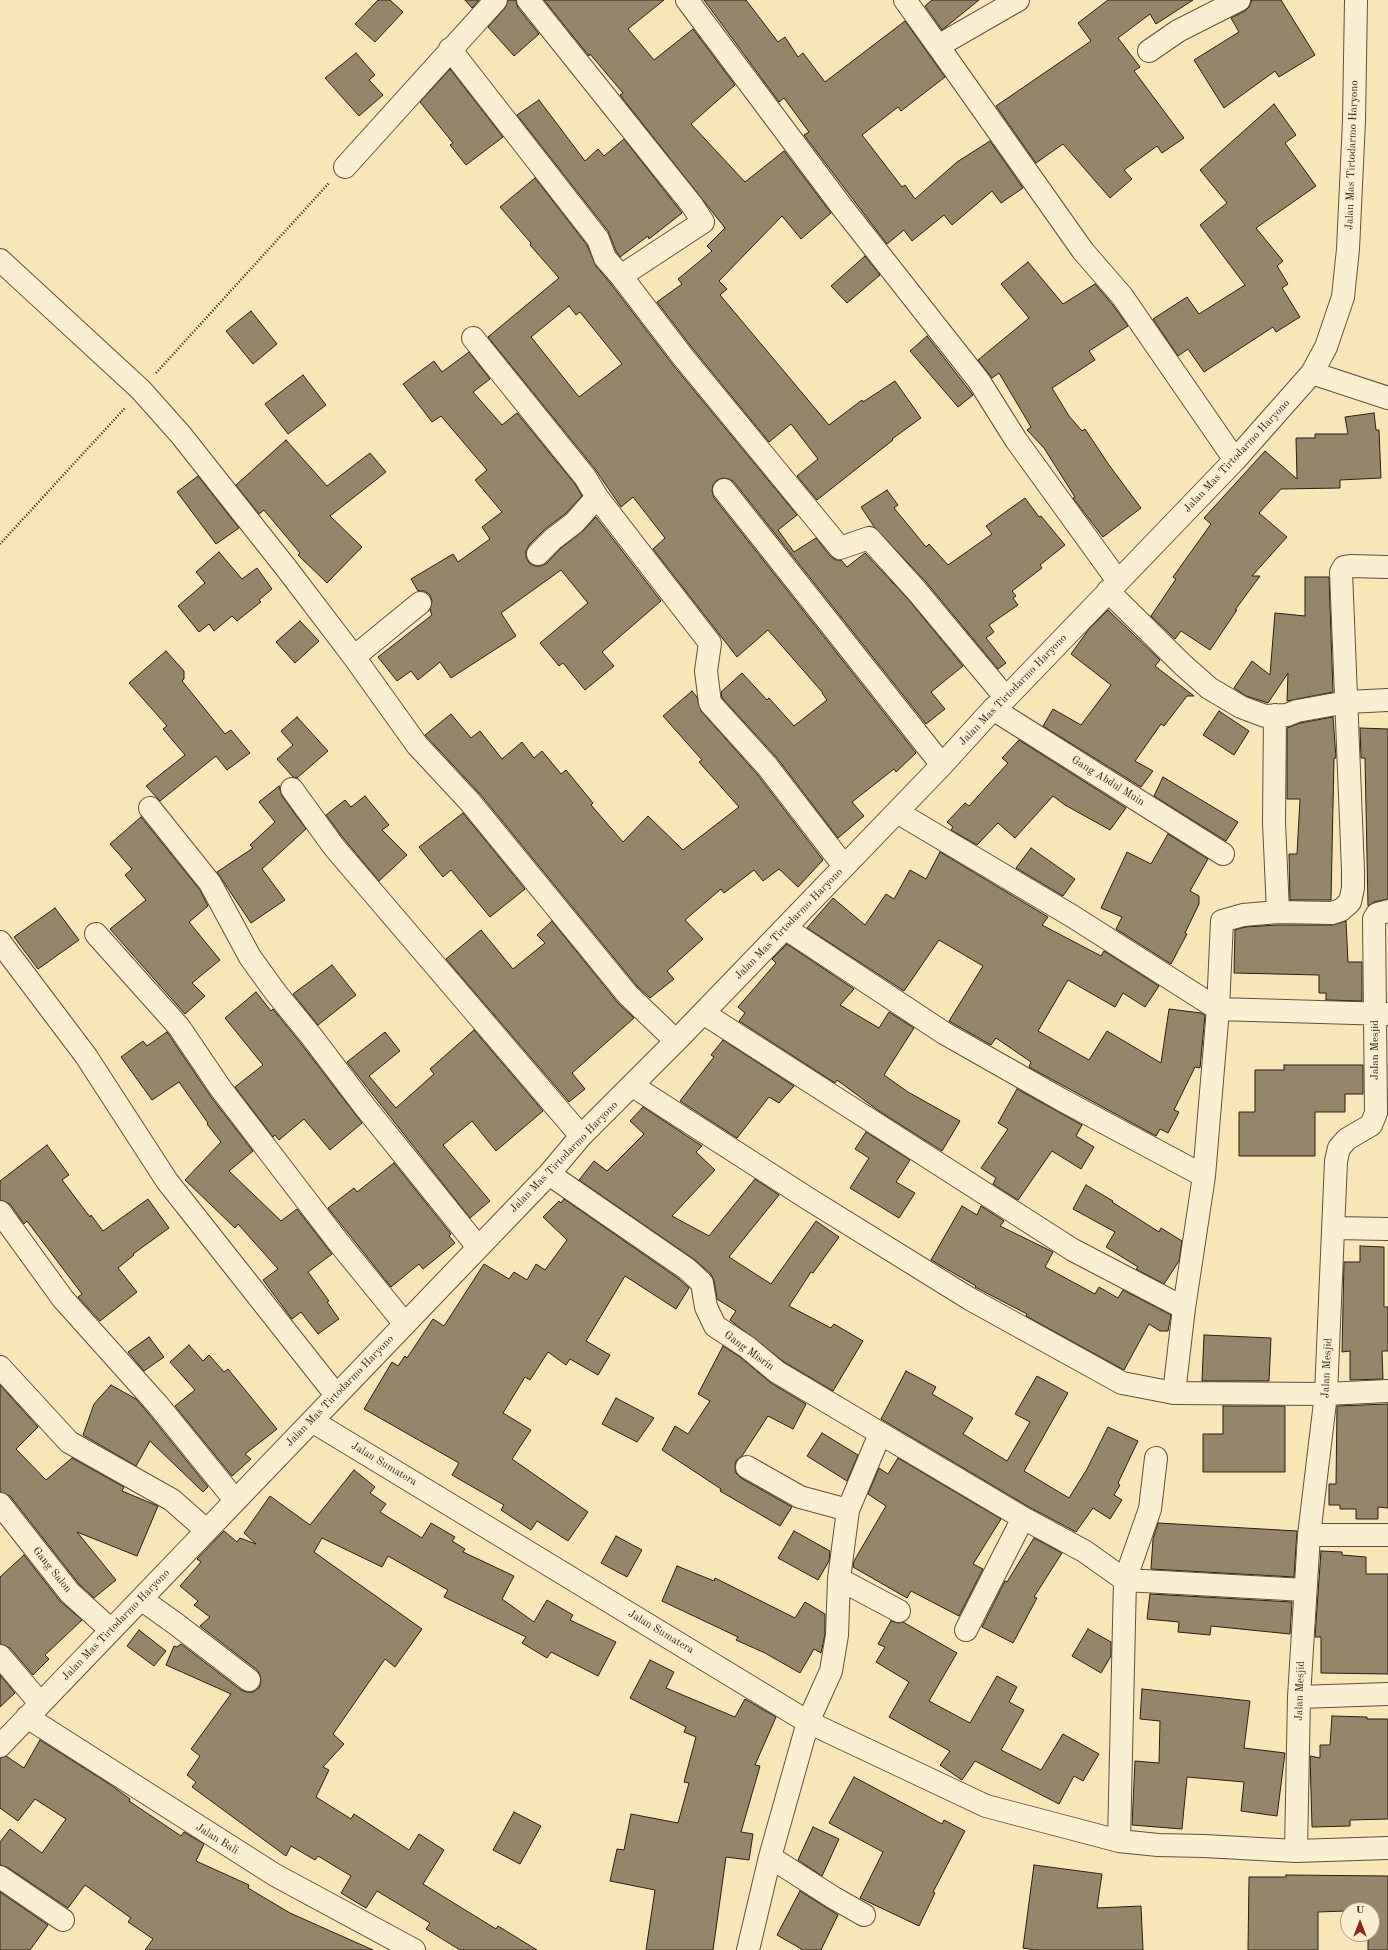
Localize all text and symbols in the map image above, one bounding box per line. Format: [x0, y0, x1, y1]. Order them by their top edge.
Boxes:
street label: Jalan Mas Tirtodarmo Haryono [1343, 80, 1361, 230]
street label: Jalan Mas Tirtodarmo Haryono [1181, 397, 1293, 515]
street label: Jalan Mas Tirtodarmo Haryono [956, 632, 1070, 748]
street label: Gang Abdul Muin [1069, 753, 1147, 809]
street label: Jalan Mas Tirtodarmo Haryono [732, 866, 846, 982]
street label: Jalan Mesjid [1368, 1020, 1382, 1080]
street label: Jalan Mas Tirtodarmo Haryono [507, 1099, 621, 1215]
street label: Gang Misrin [721, 1328, 777, 1374]
street label: Jalan Mas Tirtodarmo Haryono [283, 1333, 397, 1449]
street label: Jalan Mesjid [1319, 1338, 1335, 1398]
street label: Jalan Sumatera [349, 1439, 419, 1489]
street label: Gang Salon [30, 1545, 74, 1595]
street label: Jalan Mas Tirtodarmo Haryono [59, 1567, 173, 1683]
street label: Jalan Sumatera [626, 1607, 696, 1657]
street label: Jalan Mesjid [1292, 1661, 1308, 1721]
street label: Jalan Bali [193, 1821, 241, 1857]
north arrow [1340, 1902, 1380, 1942]
text: U [1356, 1905, 1364, 1916]

